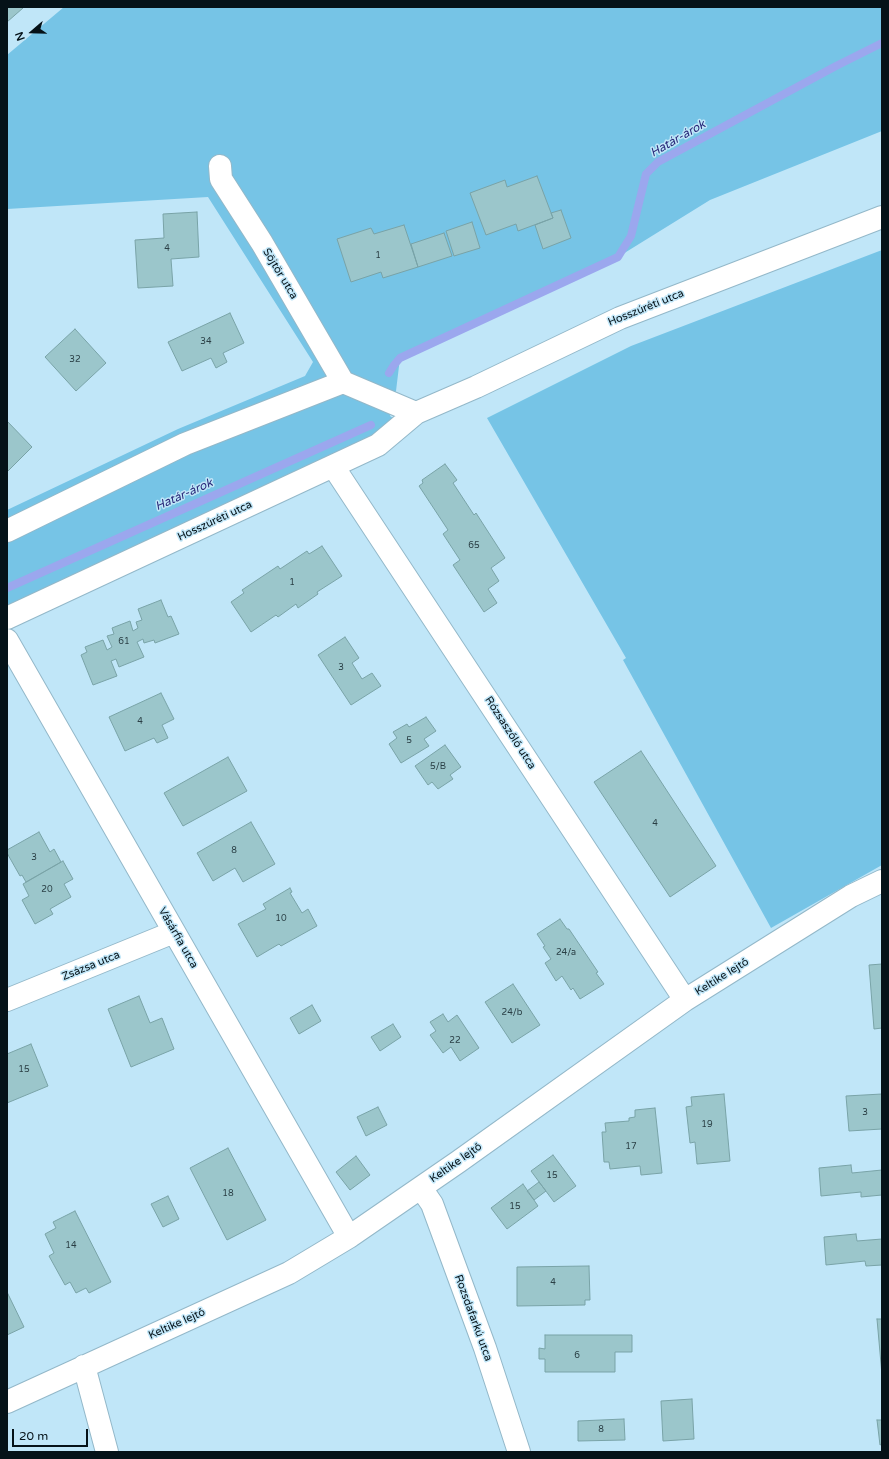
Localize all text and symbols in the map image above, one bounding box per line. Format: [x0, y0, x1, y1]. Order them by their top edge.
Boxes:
north arrow [12, 12, 52, 52]
text: N [13, 30, 28, 43]
water label: Határ-árok [648, 117, 708, 161]
house number: 4 [164, 244, 170, 254]
street label: Söjtör utca [260, 246, 300, 302]
house number: 1 [375, 251, 381, 261]
street label: Hosszúréti utca [606, 287, 686, 329]
house number: 34 [200, 337, 212, 347]
house number: 32 [69, 355, 81, 365]
water label: Határ-árok [153, 476, 215, 514]
street label: Hosszúréti utca [176, 498, 254, 544]
house number: 65 [468, 541, 480, 551]
house number: 1 [289, 578, 295, 588]
house number: 61 [118, 637, 130, 647]
house number: 3 [338, 663, 344, 673]
street label: Rózsaszőlő utca [482, 694, 538, 772]
house number: 4 [137, 717, 143, 727]
house number: 5 [406, 736, 412, 746]
house number: 5/B [430, 762, 446, 772]
house number: 4 [652, 819, 658, 829]
house number: 8 [231, 846, 237, 856]
house number: 3 [31, 853, 37, 863]
house number: 20 [41, 885, 53, 895]
street label: Vásárfia utca [155, 905, 201, 971]
house number: 10 [275, 914, 287, 924]
street label: Zsázsa utca [60, 948, 122, 984]
house number: 24/a [556, 948, 576, 958]
street label: Keltike lejtő [693, 955, 751, 999]
house number: 24/b [502, 1008, 522, 1018]
house number: 22 [449, 1036, 461, 1046]
house number: 15 [18, 1065, 30, 1075]
house number: 3 [862, 1108, 868, 1118]
house number: 19 [701, 1120, 713, 1130]
street label: Keltike lejtő [427, 1140, 485, 1186]
house number: 17 [625, 1142, 637, 1152]
house number: 15 [546, 1171, 558, 1181]
house number: 18 [222, 1189, 234, 1199]
house number: 15 [509, 1202, 521, 1212]
house number: 14 [65, 1241, 77, 1251]
street label: Rozsdafarkú utca [451, 1273, 495, 1363]
house number: 4 [550, 1278, 556, 1288]
street label: Keltike lejtő [147, 1306, 207, 1342]
house number: 6 [574, 1351, 580, 1361]
scale bar [14, 1421, 90, 1447]
house number: 8 [598, 1425, 604, 1435]
text: 20 m [19, 1429, 48, 1443]

